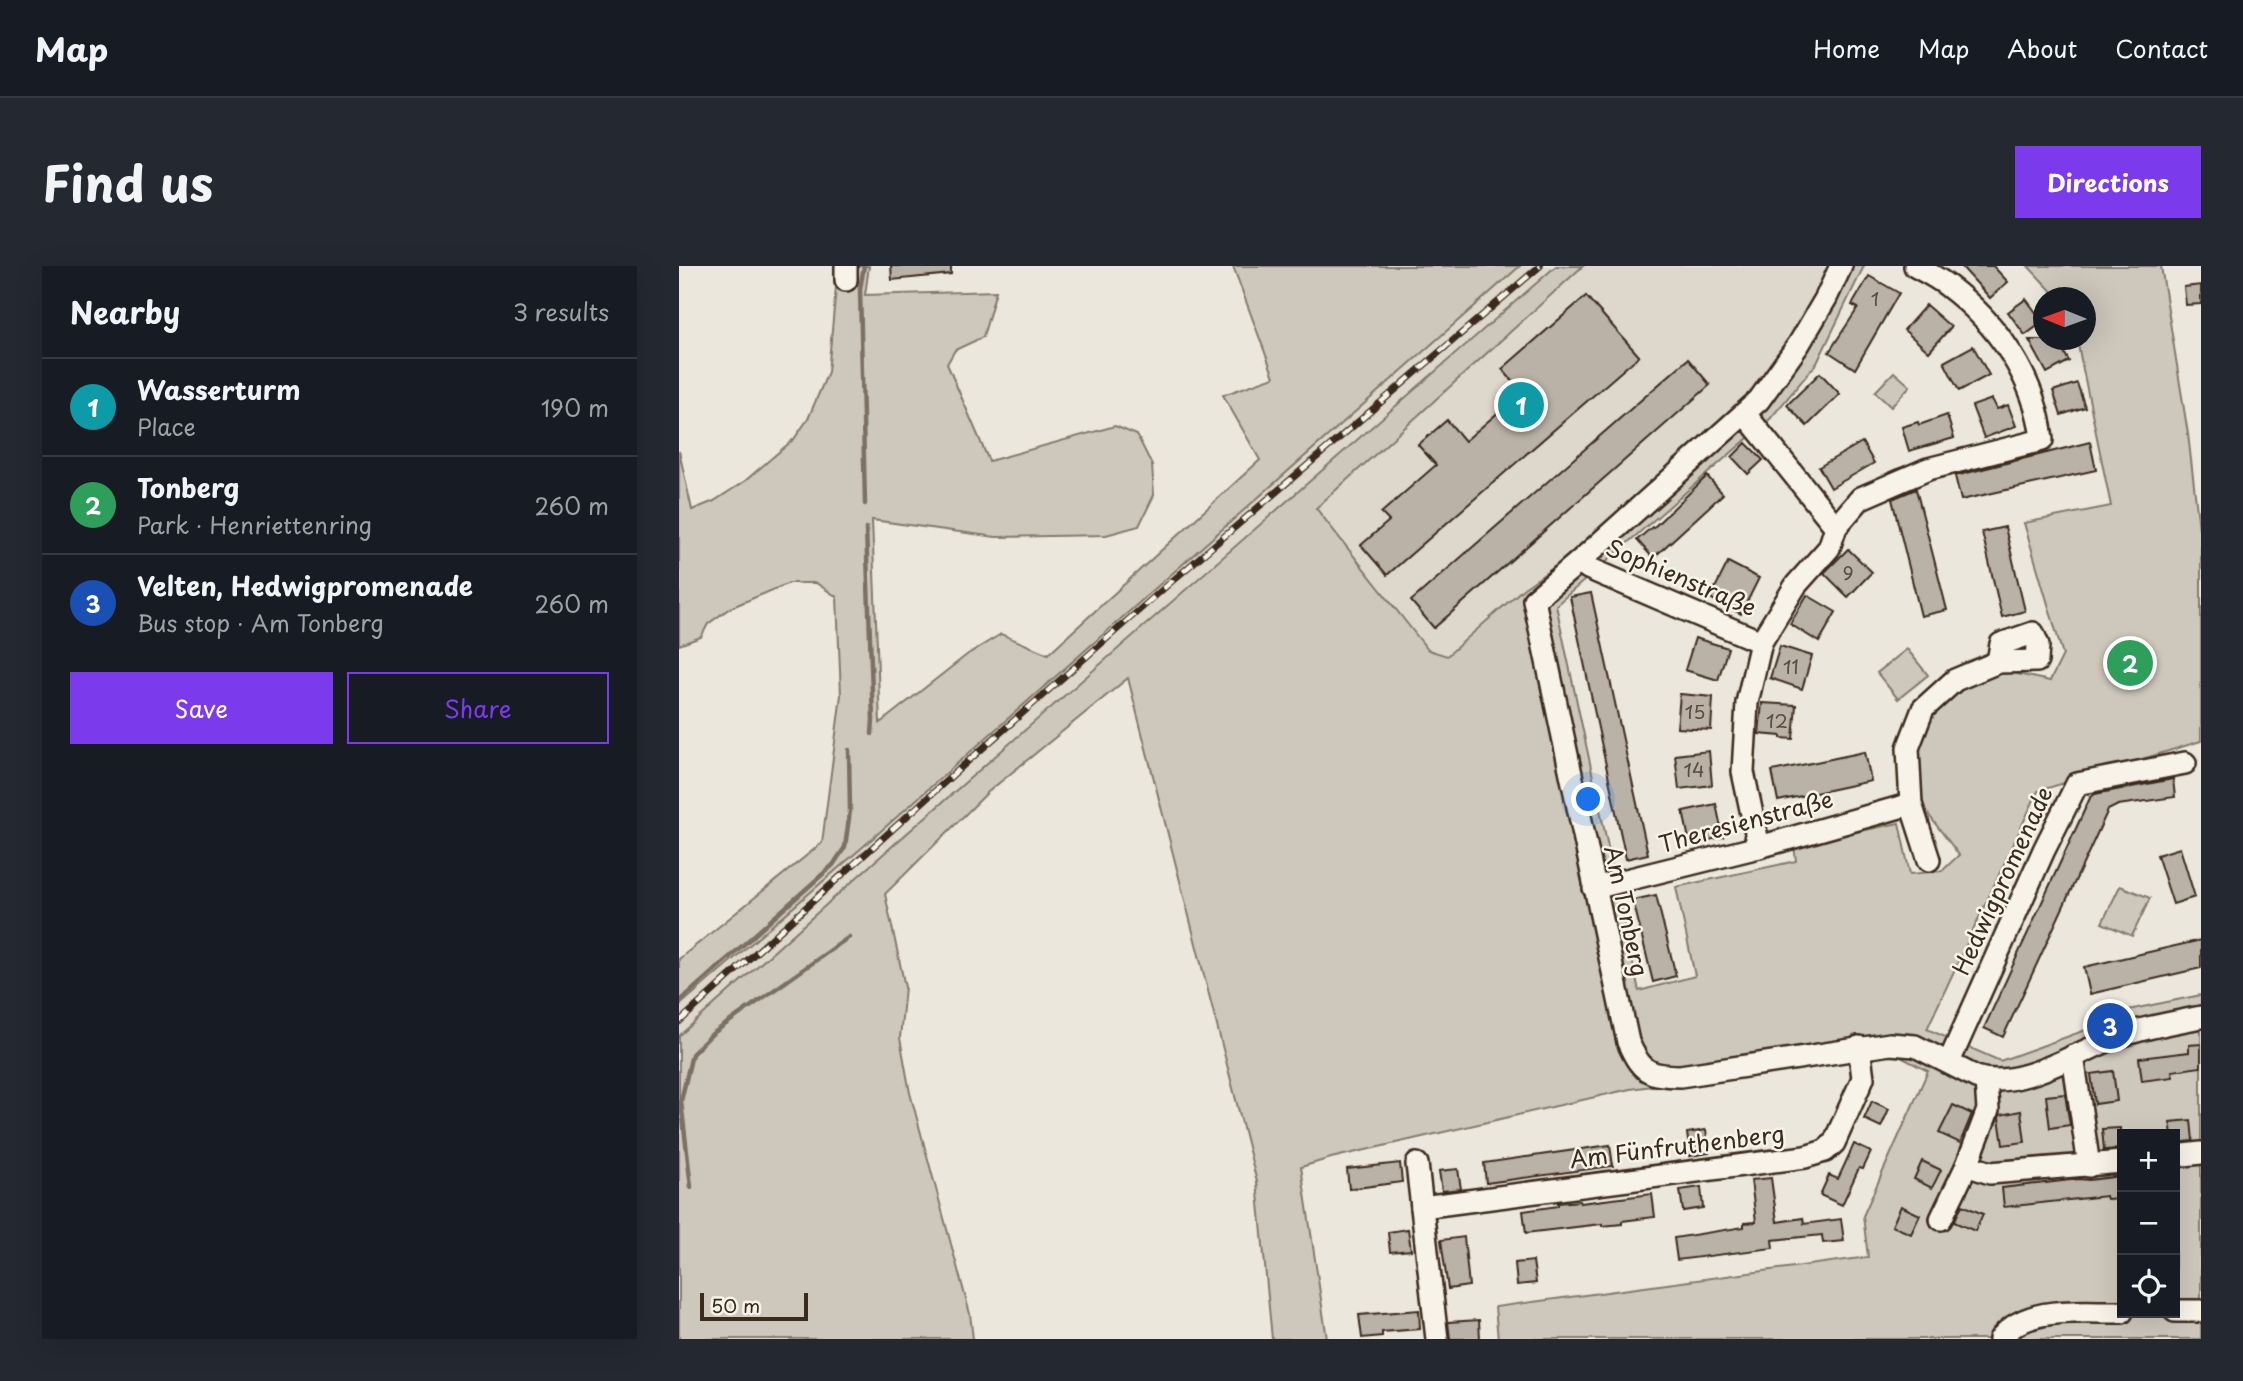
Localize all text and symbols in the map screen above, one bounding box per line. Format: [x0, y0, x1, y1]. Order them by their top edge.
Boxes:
text: Map [35, 23, 108, 73]
text: Home [1813, 30, 1880, 66]
text: Map [1918, 30, 1969, 66]
text: About [2007, 30, 2077, 66]
text: Contact [2115, 30, 2208, 66]
text: Find us [42, 145, 213, 219]
button: Directions [2015, 146, 2201, 218]
house number: 1 [1871, 284, 1879, 312]
north arrow [2033, 287, 2096, 350]
text: Nearby [70, 289, 180, 334]
text: 3 results [513, 294, 609, 329]
text: Wasserturm [137, 370, 301, 409]
pin: 1 [1498, 379, 1544, 431]
text: 1 [88, 390, 99, 425]
text: 190 m [541, 390, 609, 425]
text: Place [137, 409, 196, 444]
text: Tonberg [137, 468, 239, 507]
text: 2 [85, 488, 101, 523]
text: 260 m [534, 488, 609, 523]
text: Park · Henriettenring [137, 507, 372, 542]
street label: Sophienstraße [1601, 529, 1762, 624]
house number: 9 [1842, 558, 1854, 586]
text: Velten, Hedwigpromenade [137, 566, 473, 605]
text: 3 [85, 586, 101, 621]
text: 260 m [534, 586, 609, 621]
text: Bus stop · Am Tonberg [137, 605, 384, 640]
pin: 2 [2107, 637, 2153, 689]
house number: 11 [1783, 652, 1799, 680]
button: Save [70, 672, 333, 744]
button: Share [347, 672, 609, 744]
house number: 15 [1685, 697, 1705, 725]
house number: 12 [1766, 706, 1788, 734]
house number: 14 [1683, 755, 1705, 783]
street label: Theresienstraße [1655, 780, 1837, 861]
street label: Hedwigpromenade [1943, 780, 2061, 980]
your location [1571, 782, 1605, 816]
street label: Am Tonberg [1597, 842, 1658, 979]
pin: 3 [2087, 1000, 2133, 1052]
street label: Am Fünfruthenberg [1567, 1115, 1786, 1176]
map controls [2117, 1129, 2180, 1318]
button: + [2117, 1129, 2180, 1192]
button: − [2117, 1192, 2180, 1255]
button: locate [2117, 1255, 2180, 1318]
scale bar [700, 1290, 809, 1322]
text: 50 m [711, 1291, 760, 1319]

